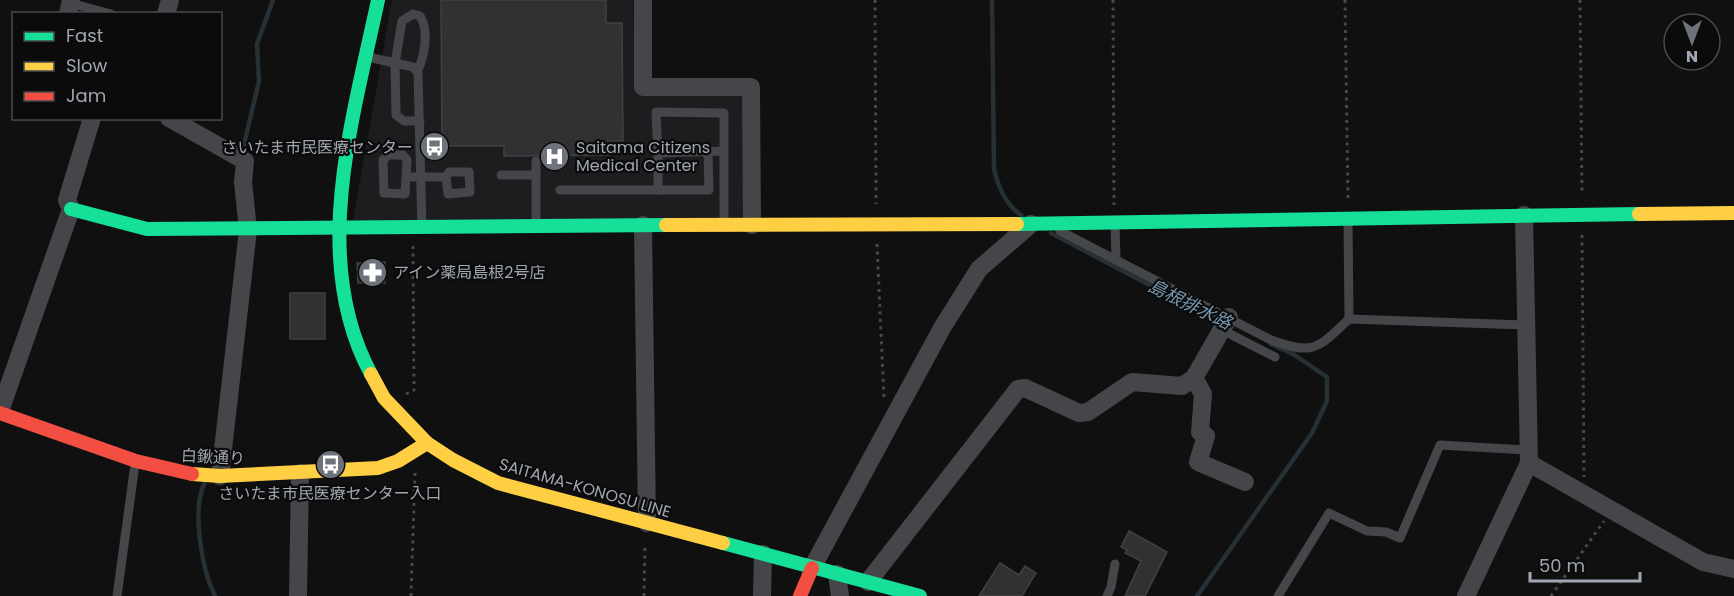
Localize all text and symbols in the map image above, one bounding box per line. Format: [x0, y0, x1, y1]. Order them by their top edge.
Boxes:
legend [12, 12, 222, 120]
north arrow [1662, 12, 1722, 72]
text: Fast [66, 23, 103, 48]
text: N [1686, 45, 1698, 68]
text: Slow [66, 53, 108, 78]
text: Jam [66, 83, 106, 108]
bus stop icon: さいたま市民医療センター [418, 131, 450, 163]
place label: さいたま市民医療センター [221, 136, 413, 159]
place label: Saitama Citizens Medical Center [576, 136, 710, 177]
hospital icon: Saitama Citizens Medical Center [539, 140, 571, 172]
pharmacy icon: アイン薬局島根2号店 [356, 256, 388, 288]
place label: アイン薬局島根2号店 [393, 261, 545, 284]
water label: 島根排水路 [1144, 273, 1238, 336]
street label: 白鍬通り [180, 444, 246, 470]
bus stop icon: さいたま市民医療センター入口 [314, 449, 346, 481]
street label: SAITAMA-KONOSU LINE [496, 452, 674, 524]
place label: さいたま市民医療センター入口 [218, 482, 442, 505]
scale bar [1530, 545, 1640, 583]
text: 50 m [1539, 553, 1585, 578]

